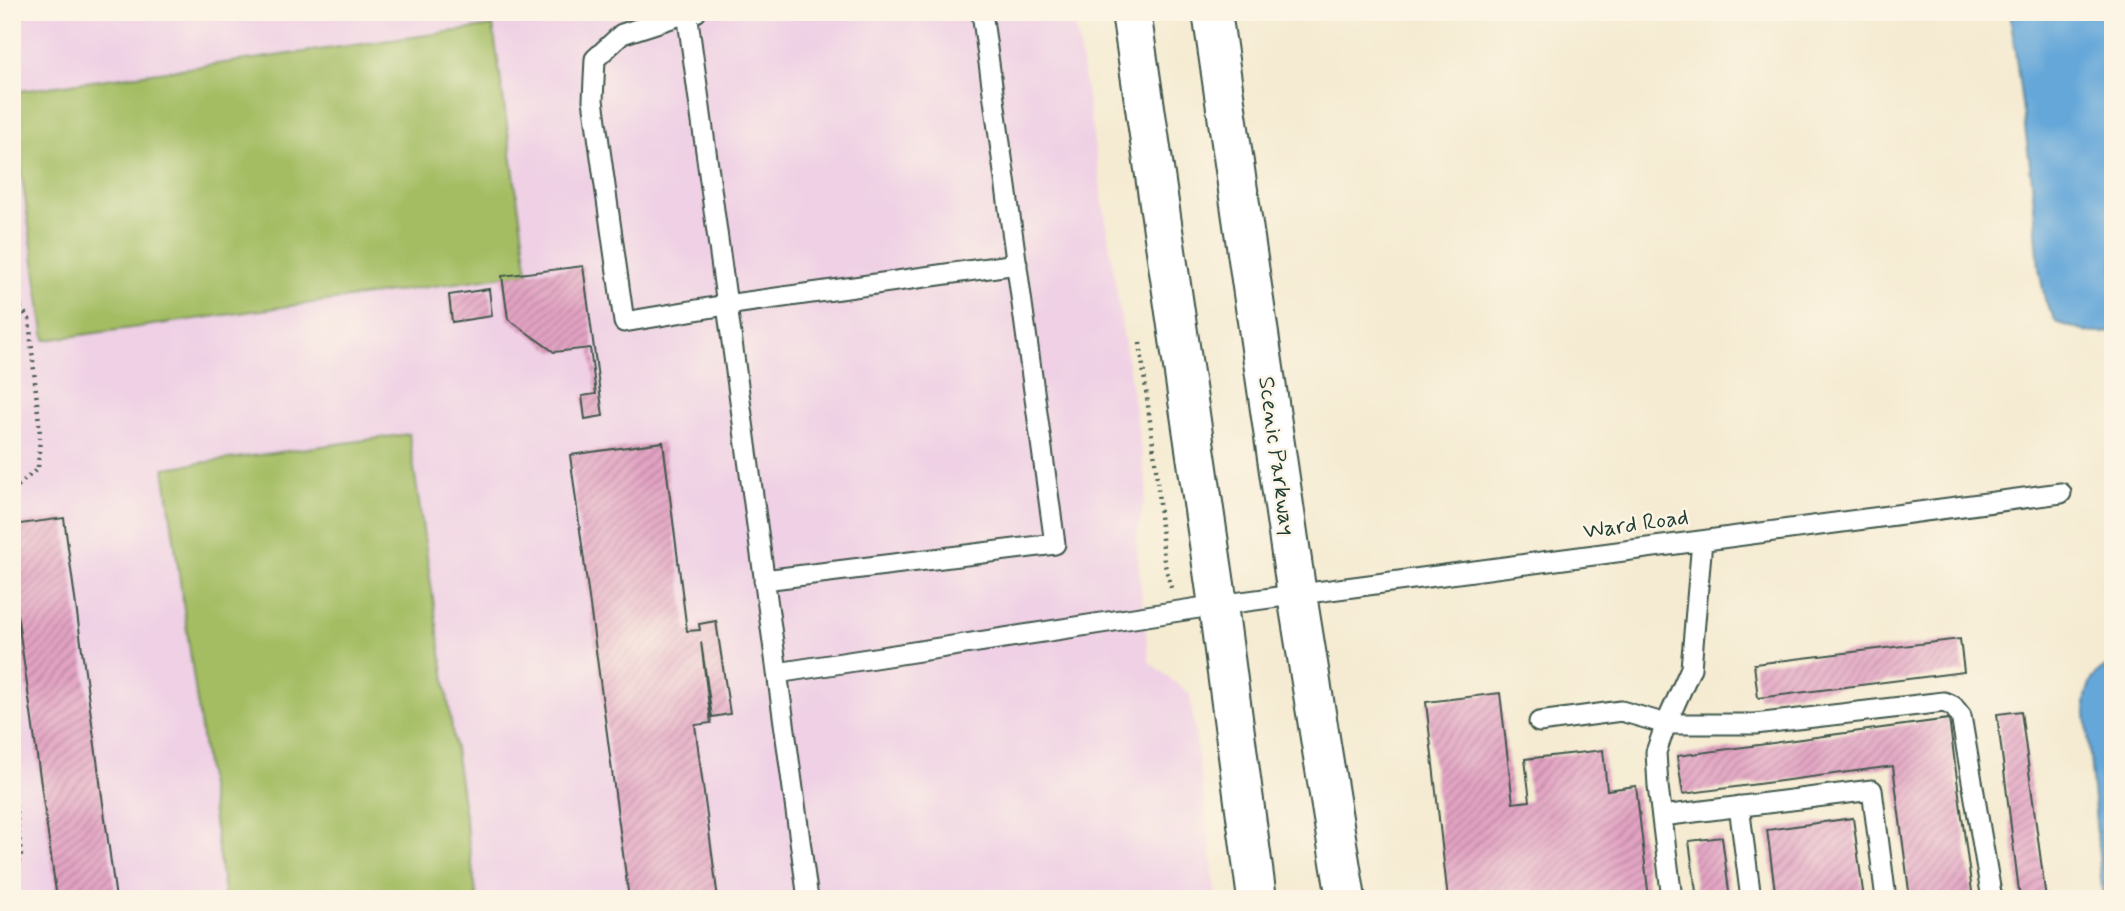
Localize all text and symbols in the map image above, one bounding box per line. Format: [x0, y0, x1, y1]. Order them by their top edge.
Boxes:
street label: Scenic Parkway [1250, 374, 1302, 538]
street label: Ward Road [1581, 503, 1691, 547]

